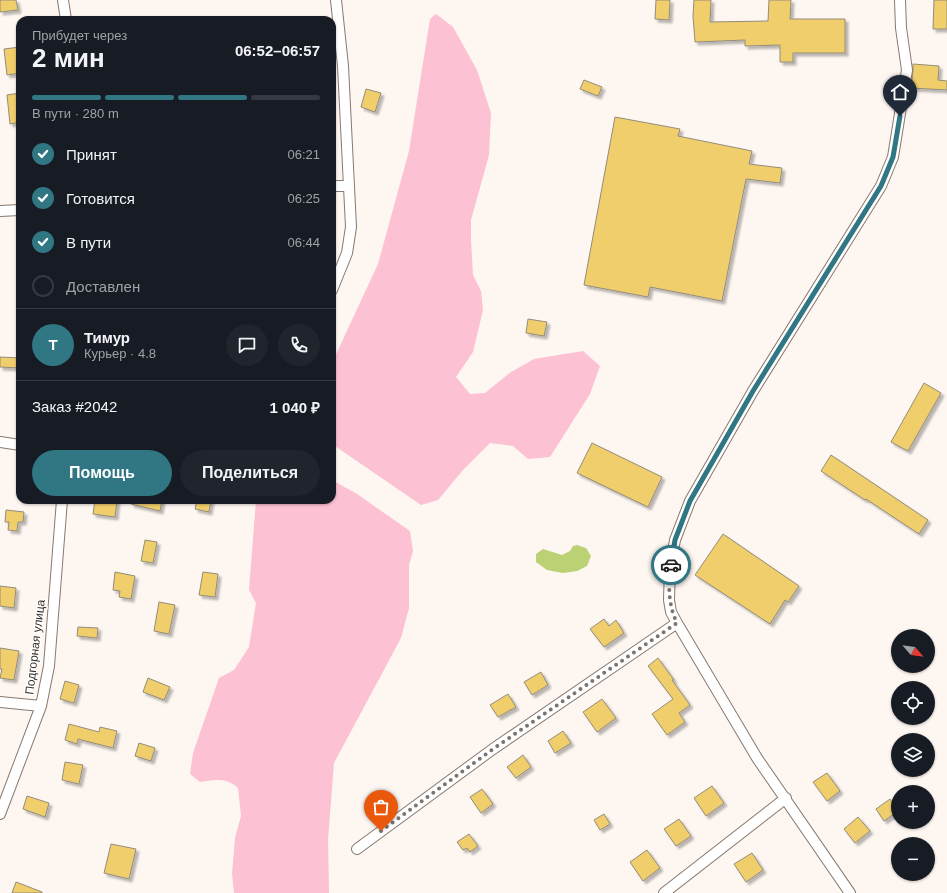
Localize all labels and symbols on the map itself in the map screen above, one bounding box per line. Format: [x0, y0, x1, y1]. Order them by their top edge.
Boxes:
pin [883, 75, 917, 116]
courier [651, 545, 691, 585]
street label: Подгорная улица [22, 598, 48, 695]
north arrow [891, 629, 935, 673]
pin [364, 790, 398, 831]

